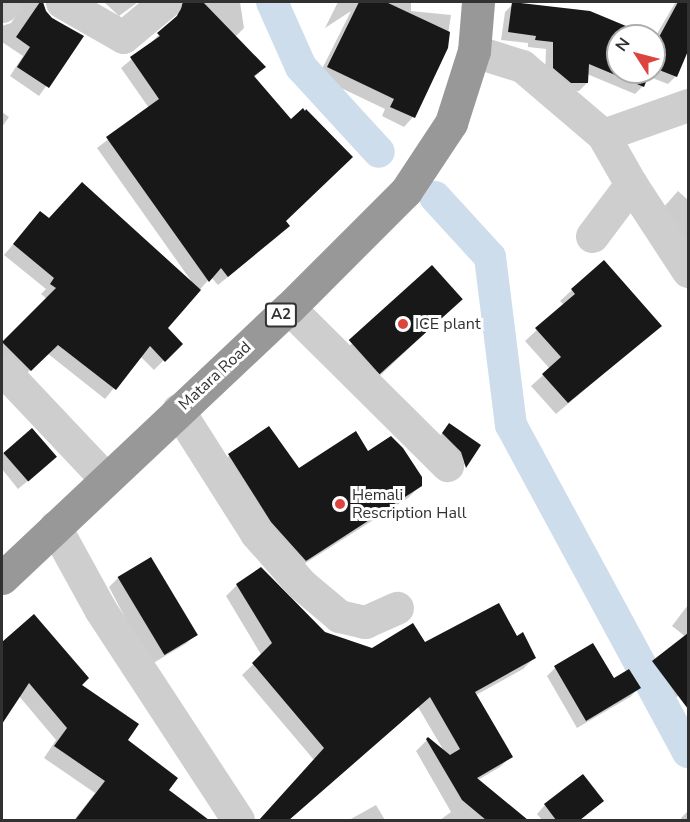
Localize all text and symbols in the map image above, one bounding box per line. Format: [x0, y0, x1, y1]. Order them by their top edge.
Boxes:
north arrow [606, 24, 666, 84]
text: N [611, 33, 635, 56]
road number: A2 [264, 303, 298, 327]
place label: ICE plant [415, 314, 481, 334]
marker: ICE plant [396, 317, 410, 331]
street label: Matara Road [175, 338, 255, 414]
place label: Hemali Rescription Hall [352, 485, 466, 523]
marker: Hemali Rescription Hall [333, 497, 347, 511]

